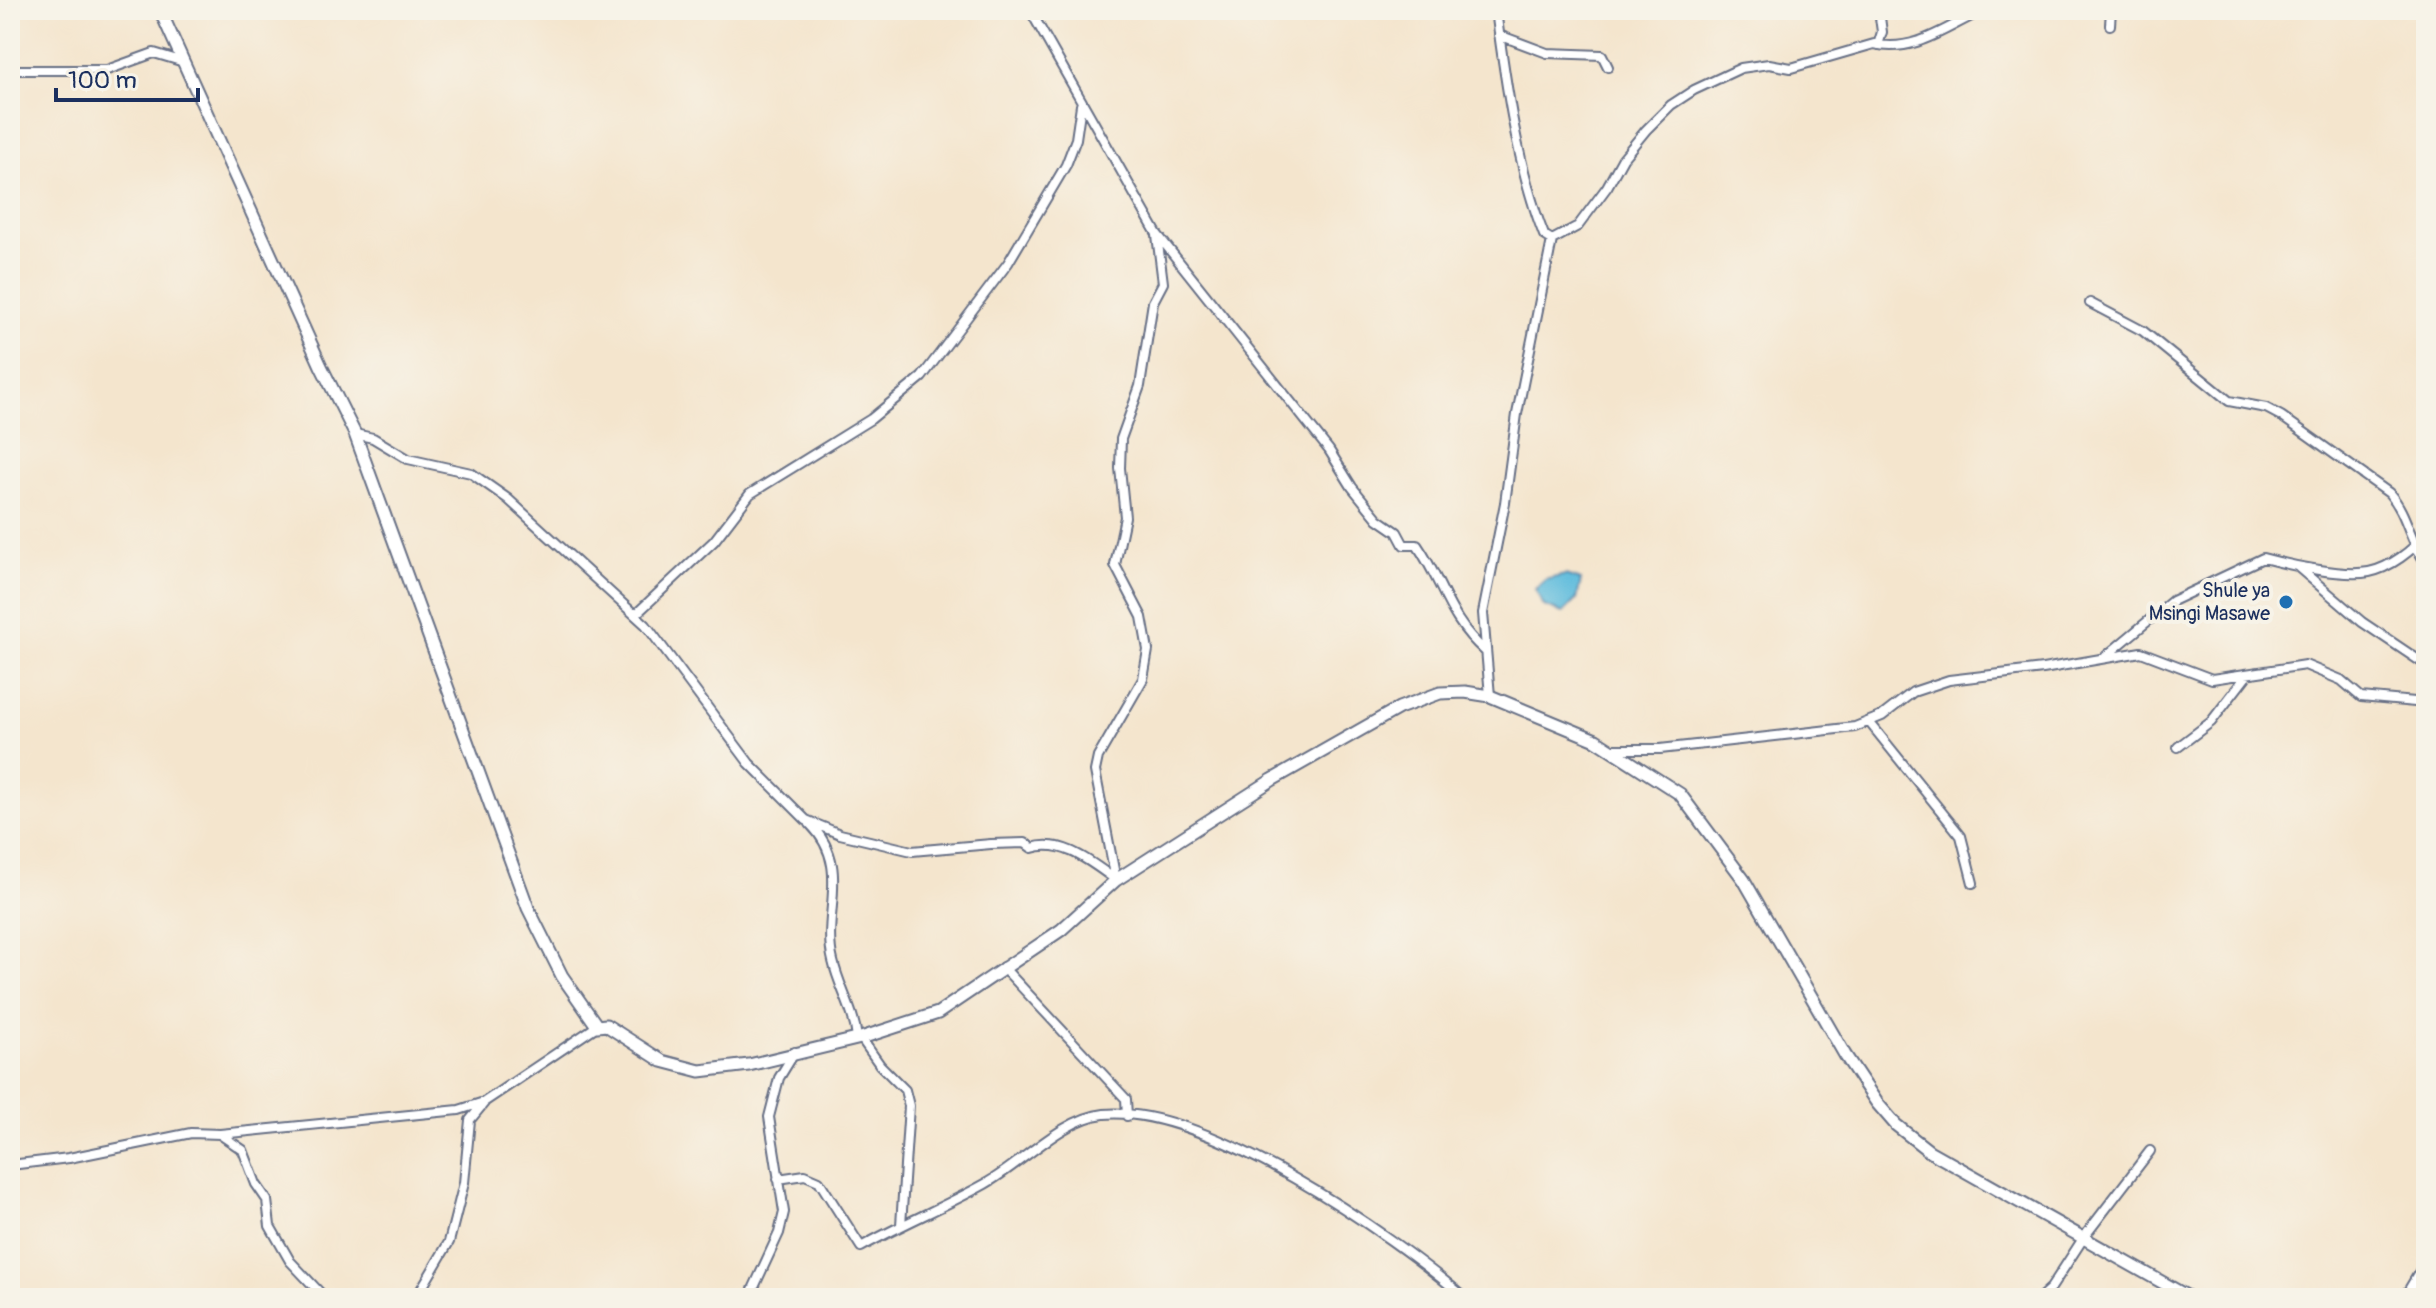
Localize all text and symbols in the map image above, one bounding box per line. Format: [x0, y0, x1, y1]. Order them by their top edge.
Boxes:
scale bar [56, 52, 198, 102]
text: 100 m [68, 66, 137, 95]
place label: Shule ya Msingi Masawe [2149, 578, 2270, 626]
marker: Shule ya Msingi Masawe [2277, 593, 2295, 611]

